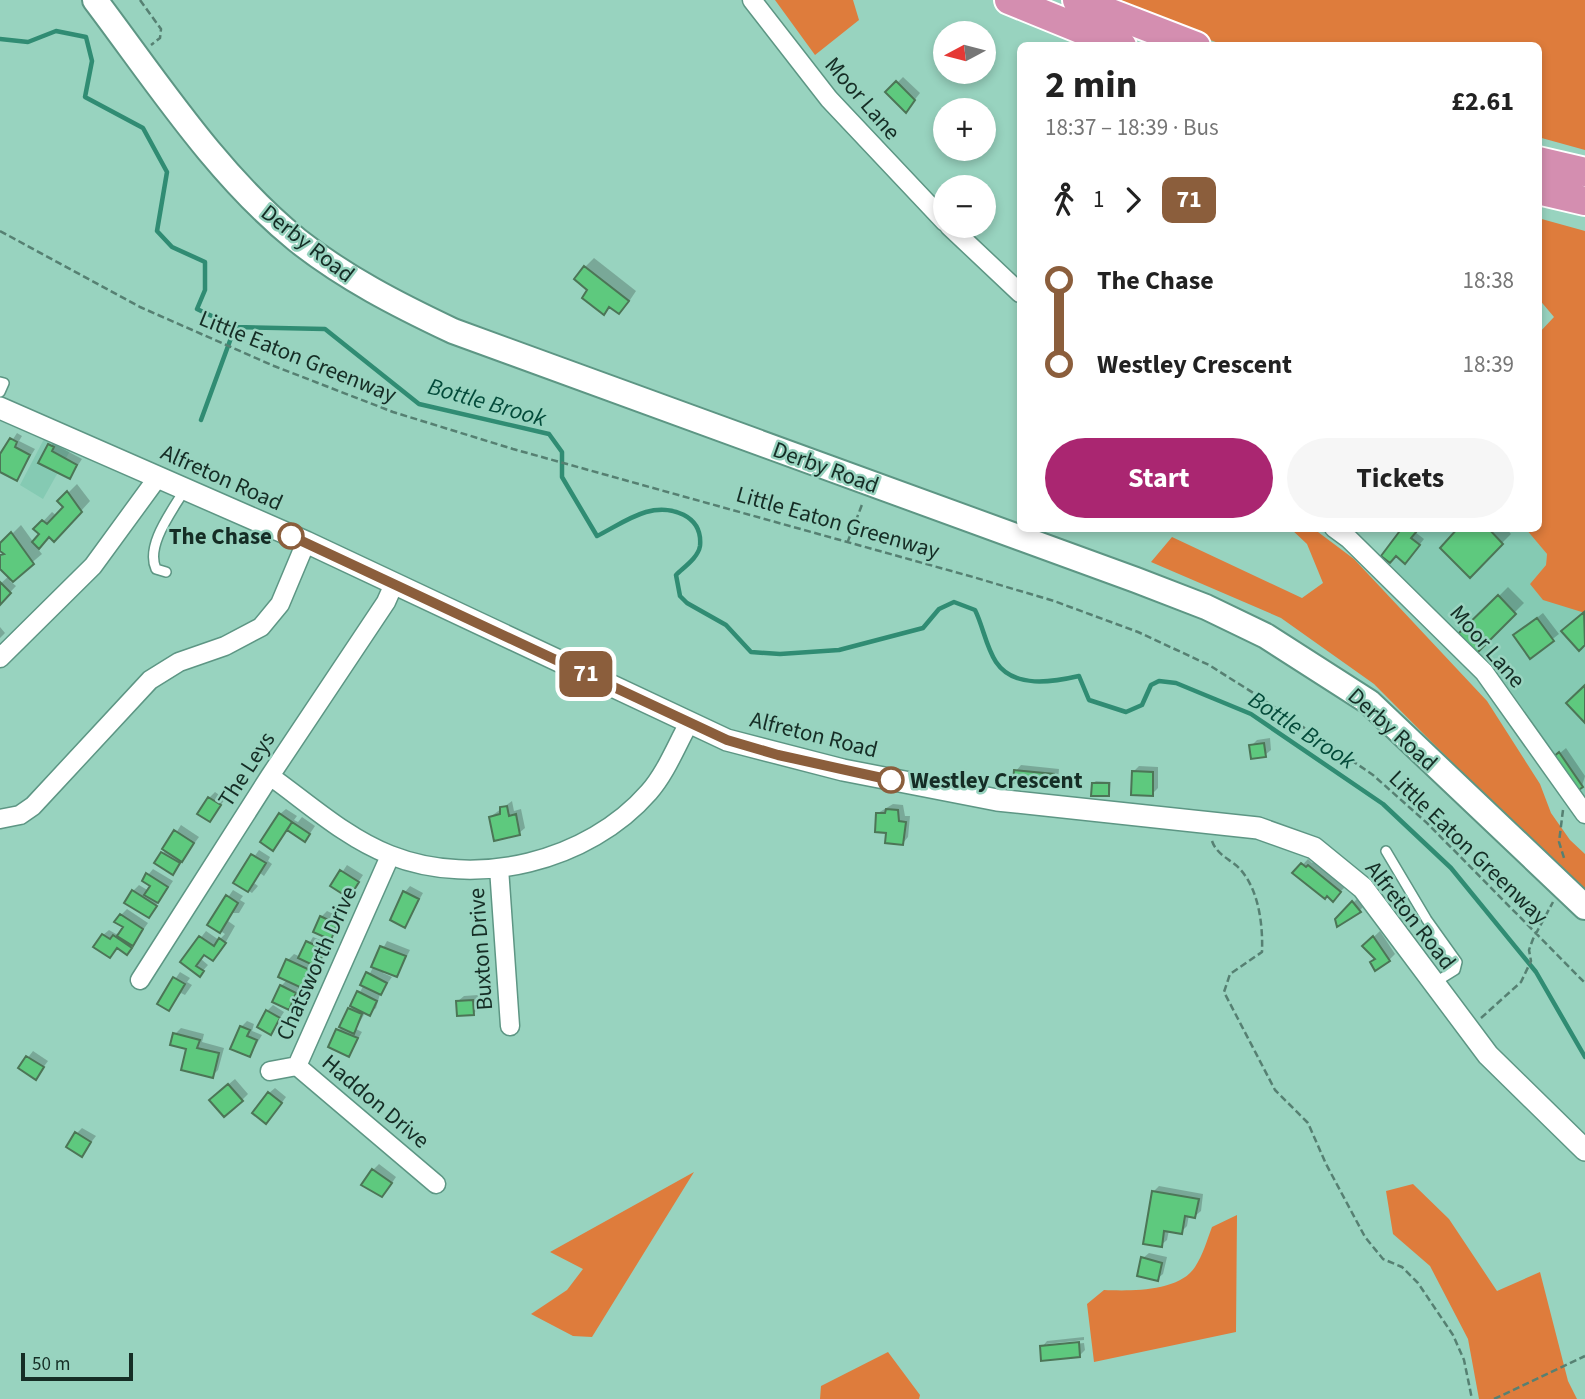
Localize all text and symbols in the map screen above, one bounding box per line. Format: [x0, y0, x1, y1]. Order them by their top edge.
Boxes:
north arrow [933, 21, 996, 84]
map controls [933, 21, 996, 238]
street label: Moor Lane [817, 49, 908, 147]
text: 2 min [1045, 58, 1137, 112]
text: £2.61 [1451, 83, 1514, 120]
button: + [933, 98, 996, 161]
text: 18:37 – 18:39 · Bus [1045, 111, 1219, 144]
button: − [933, 175, 996, 238]
icon: walk [1045, 181, 1083, 219]
icon: forward [1114, 181, 1152, 219]
text: 71 [1176, 182, 1202, 217]
text: 1 [1093, 183, 1104, 216]
street label: Derby Road [254, 196, 362, 291]
text: The Chase [1097, 262, 1214, 299]
text: 18:38 [1463, 264, 1514, 297]
street label: Little Eaton Greenway [194, 302, 402, 411]
text: Westley Crescent [1097, 346, 1292, 383]
text: 18:39 [1463, 348, 1514, 381]
water label: Bottle Brook [424, 369, 551, 436]
street label: Derby Road [768, 433, 884, 502]
street label: Alfreton Road [155, 436, 288, 519]
button: Start [1045, 438, 1273, 518]
button: Tickets [1287, 438, 1514, 518]
street label: Little Eaton Greenway [732, 478, 944, 567]
place label: The Chase [169, 520, 272, 553]
marker: The Chase [278, 523, 304, 549]
street label: Moor Lane [1442, 597, 1533, 695]
line badge: 71 [554, 651, 618, 697]
text: 71 [573, 656, 599, 691]
street label: Derby Road [1340, 680, 1445, 779]
water label: Bottle Brook [1241, 683, 1363, 779]
street label: Alfreton Road [747, 703, 881, 766]
street label: The Leys [210, 725, 283, 813]
street label: Little Eaton Greenway [1382, 762, 1556, 932]
place label: Westley Crescent [910, 764, 1083, 797]
marker: Westley Crescent [878, 767, 904, 793]
street label: Alfreton Road [1357, 854, 1464, 977]
street label: Chatsworth Drive [268, 881, 365, 1046]
street label: Buxton Drive [460, 887, 501, 1011]
street label: Haddon Drive [315, 1046, 437, 1156]
scale bar [21, 1350, 133, 1382]
text: 50 m [32, 1351, 70, 1378]

